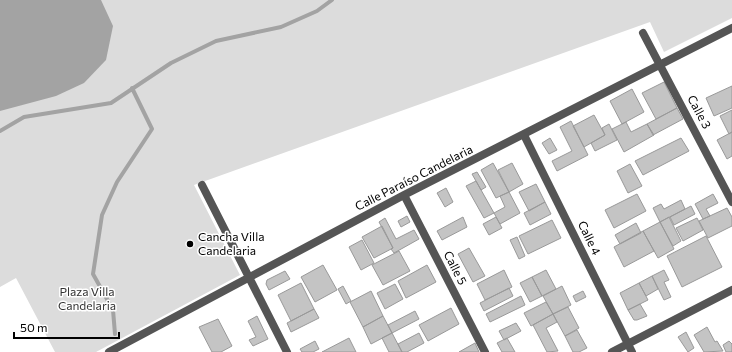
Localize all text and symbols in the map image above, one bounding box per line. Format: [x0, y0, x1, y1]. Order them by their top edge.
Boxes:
street label: Calle 3 [685, 92, 715, 131]
street label: Calle Paraíso Candelaria [352, 141, 475, 213]
street label: Calle 4 [576, 218, 604, 257]
place label: Cancha Villa Candelaria [198, 229, 264, 257]
marker: Cancha Villa Candelaria [185, 239, 195, 249]
street label: Calle 5 [441, 248, 470, 287]
park label: Plaza Villa Candelaria [58, 284, 116, 312]
scale bar [14, 314, 119, 340]
text: 50 m [20, 320, 48, 334]

